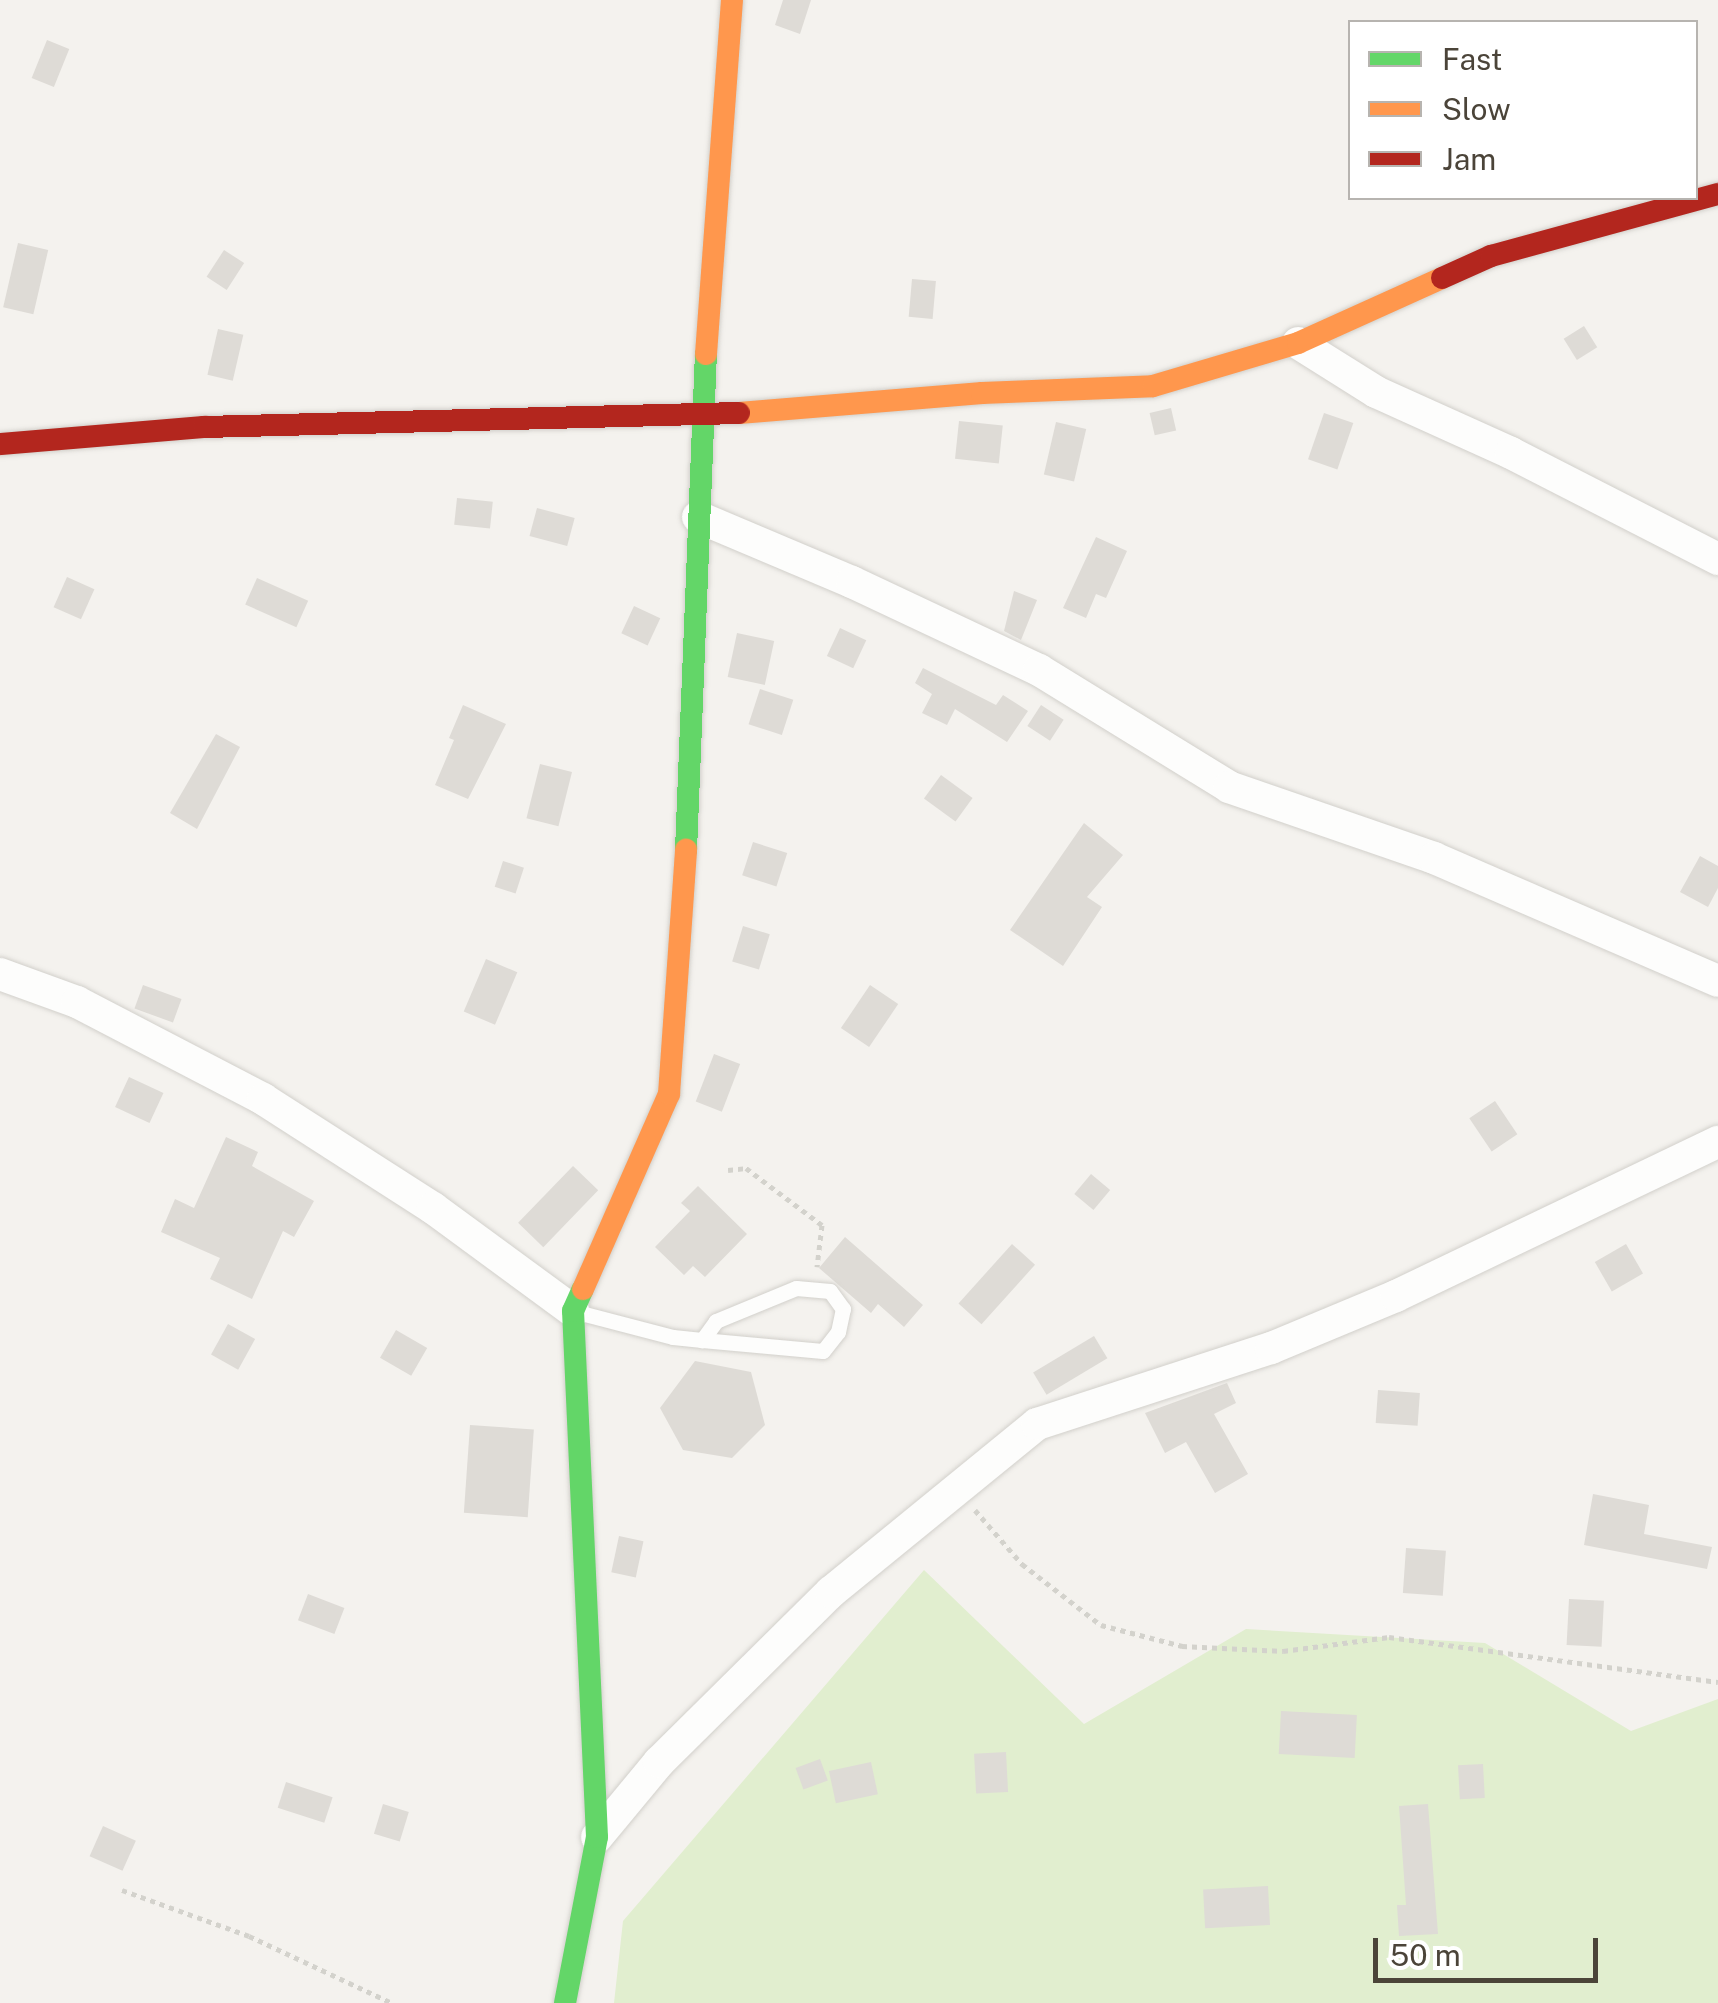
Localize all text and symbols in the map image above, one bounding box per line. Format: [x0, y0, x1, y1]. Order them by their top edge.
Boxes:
legend [1348, 20, 1698, 200]
text: Fast [1442, 41, 1502, 77]
text: Slow [1442, 91, 1511, 127]
text: Jam [1442, 141, 1496, 177]
scale bar [1378, 1918, 1603, 1980]
text: 50 m [1390, 1937, 1461, 1973]

